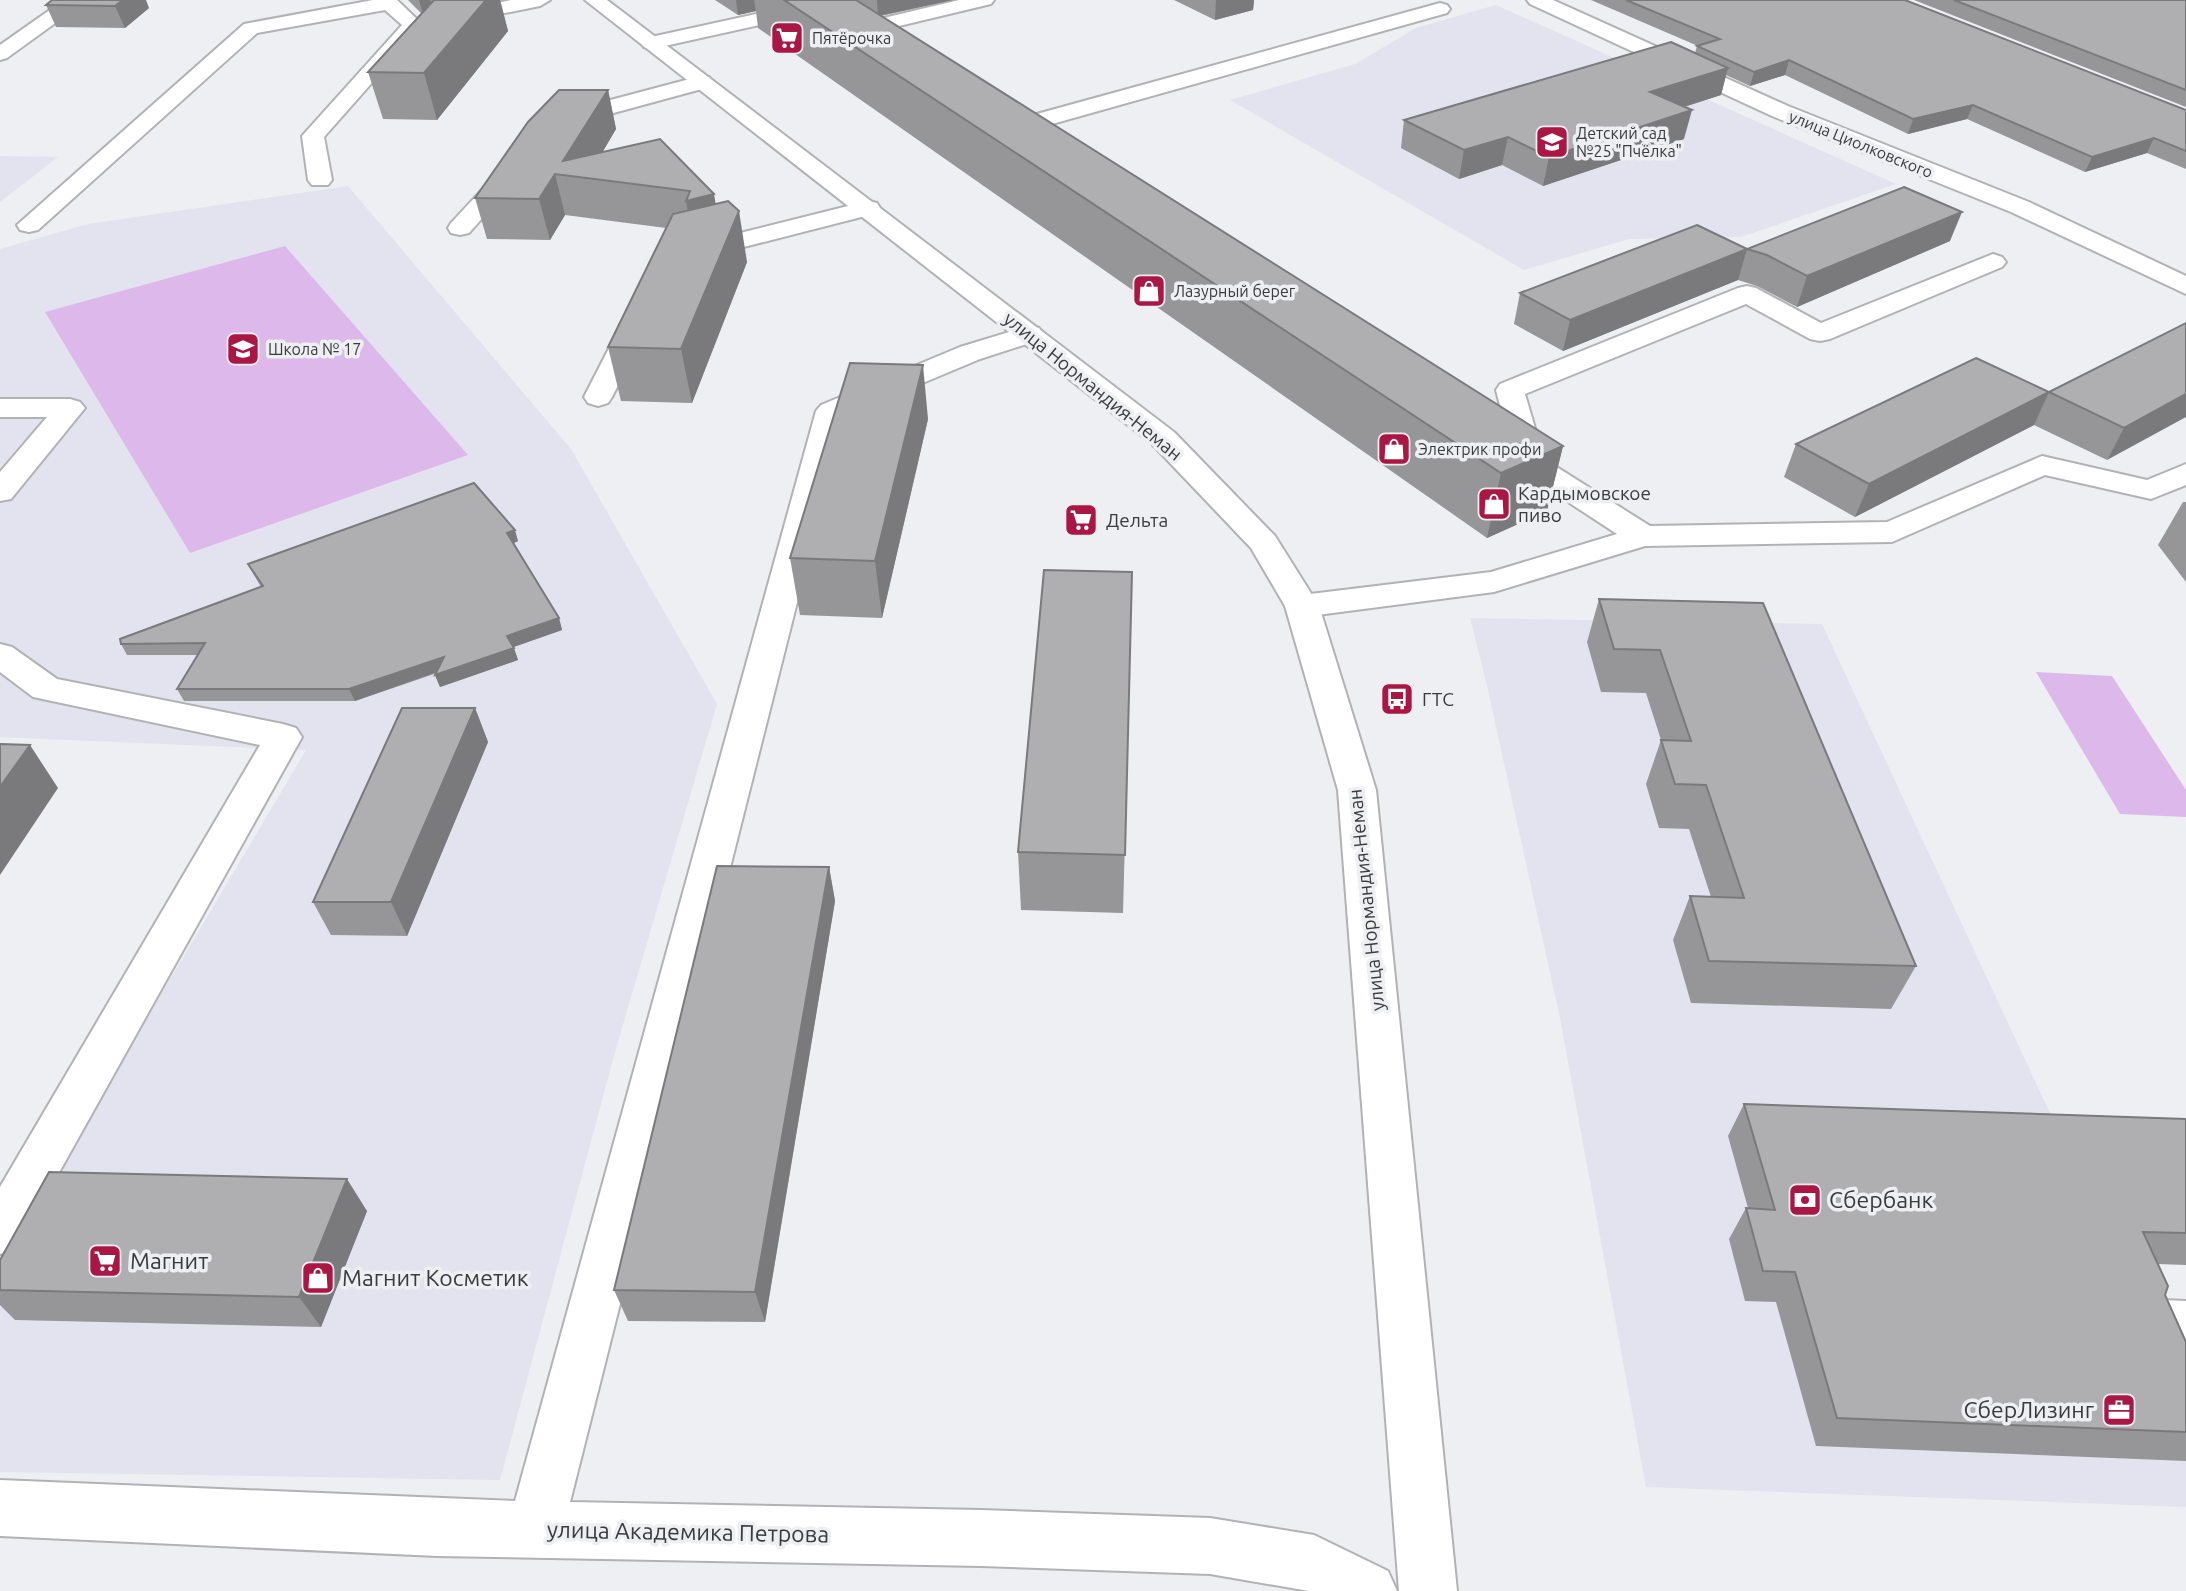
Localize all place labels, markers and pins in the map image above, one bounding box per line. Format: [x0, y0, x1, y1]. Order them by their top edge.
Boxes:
supermarket icon: Пятёрочка [768, 19, 806, 57]
place label: Пятёрочка [812, 29, 891, 47]
school or university icon: Детский сад №25 "Пчёлка" [1533, 123, 1571, 161]
place label: Детский сад №25 "Пчёлка" [1576, 124, 1682, 160]
shop icon: Лазурный берег [1130, 272, 1168, 310]
place label: Лазурный берег [1174, 282, 1296, 300]
school or university icon: Школа № 17 [224, 330, 262, 368]
place label: Школа № 17 [268, 340, 361, 358]
shop icon: Электрик профи [1375, 430, 1413, 468]
place label: Электрик профи [1418, 440, 1541, 458]
place label: Кардымовское пиво [1518, 482, 1651, 526]
shop icon: Кардымовское пиво [1475, 485, 1513, 523]
supermarket icon: Дельта [1062, 501, 1100, 539]
place label: Дельта [1106, 509, 1168, 531]
bus stop icon: ГТС [1378, 680, 1416, 718]
place label: ГТС [1422, 688, 1454, 710]
bank icon: Сбербанк [1786, 1181, 1824, 1219]
place label: Сбербанк [1829, 1187, 1933, 1212]
supermarket icon: Магнит [86, 1242, 124, 1280]
place label: Магнит [130, 1248, 208, 1273]
shop icon: Магнит Косметик [299, 1259, 337, 1297]
place label: Магнит Косметик [342, 1265, 529, 1290]
office icon: СберЛизинг [2100, 1391, 2138, 1429]
place label: СберЛизинг [1963, 1397, 2094, 1422]

